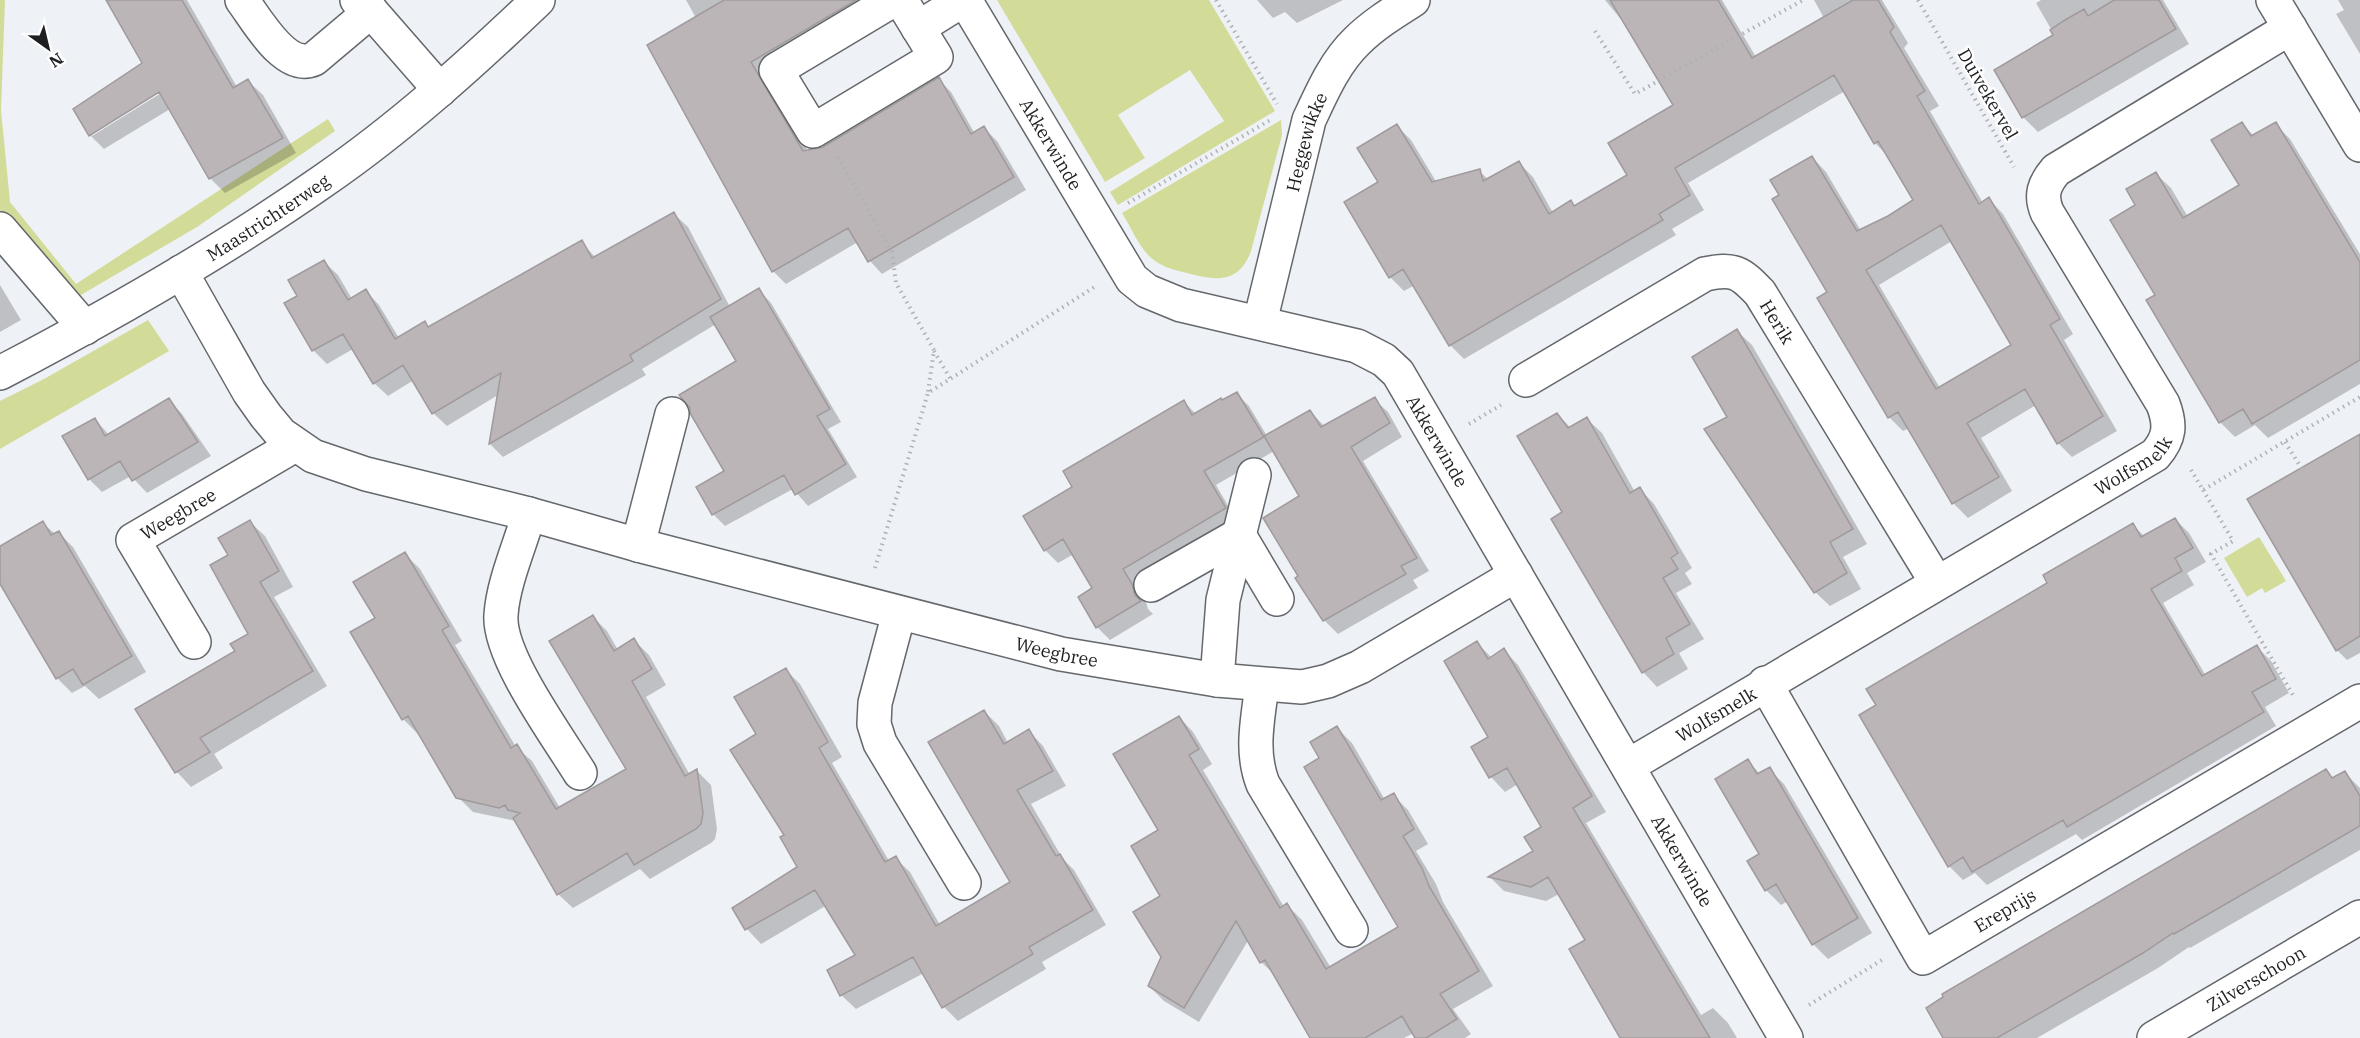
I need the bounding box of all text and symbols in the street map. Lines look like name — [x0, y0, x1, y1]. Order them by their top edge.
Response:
north arrow — [18, 18, 78, 78]
street label: Duivekervel — [1953, 44, 2023, 144]
text: N — [46, 49, 67, 72]
street label: Heggewikke — [1281, 88, 1332, 194]
street label: Akkerwinde — [1015, 94, 1088, 194]
street label: Maastrichterweg — [202, 168, 334, 266]
street label: Herik — [1755, 295, 1800, 348]
street label: Akkerwinde — [1402, 391, 1473, 491]
street label: Wolfsmelk — [2090, 432, 2177, 500]
street label: Weegbree — [136, 483, 220, 545]
street label: Weegbree — [1013, 631, 1100, 671]
street label: Wolfsmelk — [1671, 681, 1761, 747]
street label: Akkerwinde — [1647, 810, 1718, 911]
street label: Ereprijs — [1970, 883, 2040, 937]
street label: Zilverschoon — [2202, 940, 2309, 1016]

